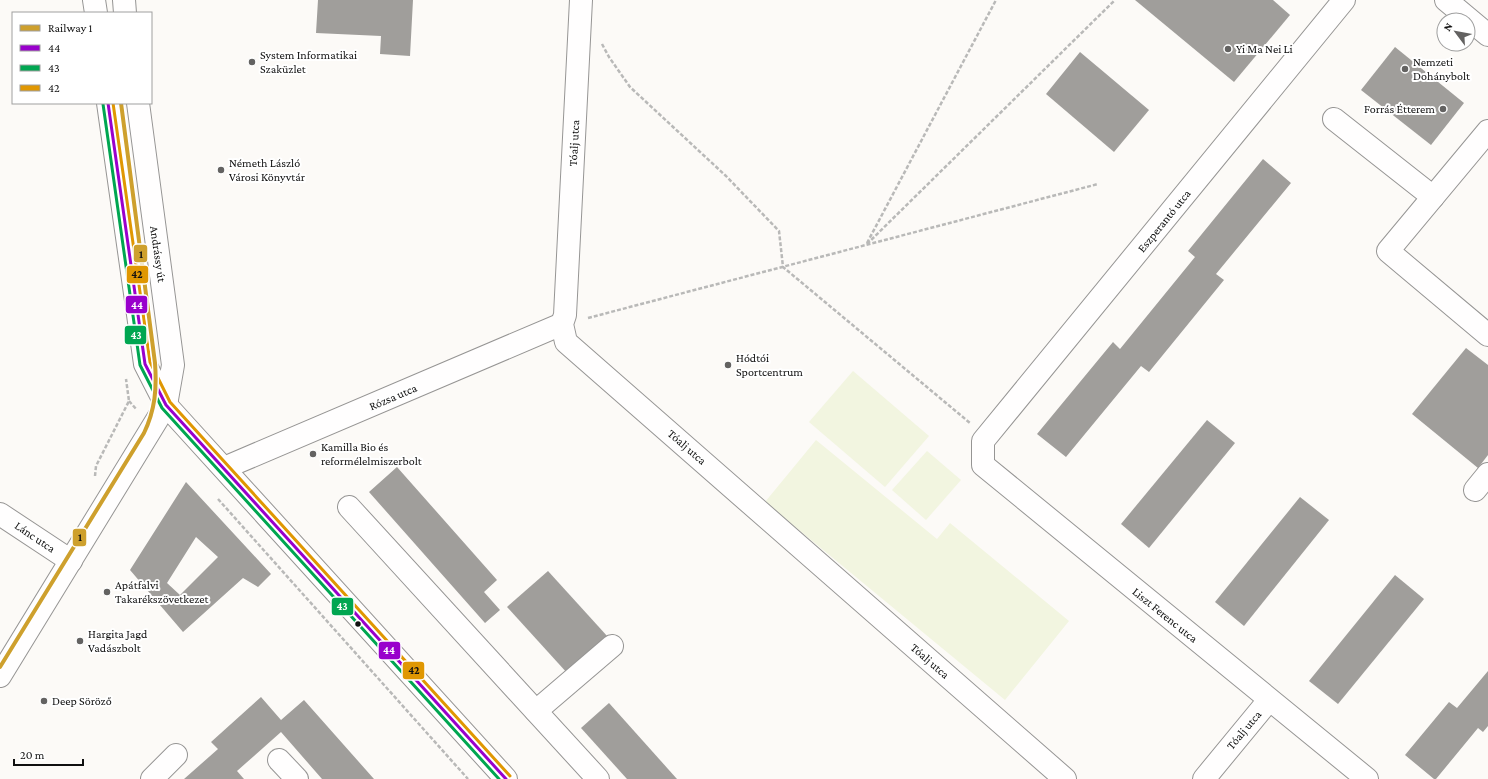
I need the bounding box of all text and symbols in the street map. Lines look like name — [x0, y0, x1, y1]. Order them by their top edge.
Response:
legend — [12, 12, 152, 104]
north arrow — [1436, 12, 1476, 52]
text: N — [1440, 20, 1455, 33]
text: Railway 1 — [48, 21, 92, 35]
text: 44 — [48, 41, 60, 55]
place label: Yi Ma Nei Li — [1236, 42, 1293, 56]
marker: Yi Ma Nei Li — [1223, 44, 1233, 54]
place label: System Informatikai Szaküzlet — [260, 48, 357, 76]
place label: Nemzeti Dohánybolt — [1413, 55, 1471, 83]
marker: System Informatikai Szaküzlet — [247, 57, 257, 67]
text: 43 — [48, 61, 60, 75]
marker: Nemzeti Dohánybolt — [1400, 64, 1410, 74]
text: 42 — [48, 81, 60, 95]
place label: Forrás Étterem — [1364, 102, 1435, 116]
marker: Forrás Étterem — [1438, 104, 1448, 114]
street label: Tóalj utca — [566, 119, 582, 167]
place label: Németh László Városi Könyvtár — [229, 156, 306, 184]
marker: Németh László Városi Könyvtár — [216, 165, 226, 175]
street label: Eszperantó utca — [1134, 186, 1194, 255]
street label: Andrássy út — [147, 225, 169, 284]
line badge: 1 — [133, 244, 148, 263]
text: 1 — [139, 248, 143, 260]
line badge: 42 — [126, 265, 149, 284]
text: 42 — [131, 268, 143, 280]
line badge: 44 — [125, 295, 148, 314]
text: 44 — [131, 299, 143, 311]
line badge: 43 — [124, 325, 147, 345]
text: 43 — [130, 329, 142, 341]
place label: Hódtói Sportcentrum — [736, 351, 803, 379]
marker: Hódtói Sportcentrum — [723, 360, 733, 370]
street label: Rózsa utca — [367, 380, 420, 413]
street label: Tóalj utca — [665, 426, 710, 468]
place label: Kamilla Bio és reformélelmiszerbolt — [321, 440, 423, 468]
marker: Kamilla Bio és reformélelmiszerbolt — [308, 449, 318, 459]
street label: Lánc utca — [12, 518, 58, 556]
line badge: 1 — [72, 528, 87, 547]
text: 1 — [78, 531, 82, 543]
place label: Apátfalvi Takarékszövetkezet — [115, 578, 210, 606]
street label: Liszt Ferenc utca — [1130, 584, 1201, 646]
marker: Apátfalvi Takarékszövetkezet — [102, 587, 112, 597]
line badge: 43 — [331, 597, 354, 616]
text: 43 — [336, 600, 348, 612]
unlabelled marker — [353, 619, 363, 629]
place label: Hargita Jagd Vadászbolt — [88, 627, 148, 655]
marker: Hargita Jagd Vadászbolt — [75, 636, 85, 646]
street label: Tóalj utca — [908, 640, 953, 682]
line badge: 44 — [378, 641, 401, 660]
text: 44 — [383, 644, 395, 656]
line badge: 42 — [402, 661, 425, 680]
text: 42 — [408, 664, 420, 676]
place label: Deep Söröző — [52, 694, 112, 708]
marker: Deep Söröző — [39, 696, 49, 706]
street label: Tóalj utca — [1224, 707, 1265, 752]
scale bar — [14, 741, 83, 767]
text: 20 m — [20, 748, 45, 762]

